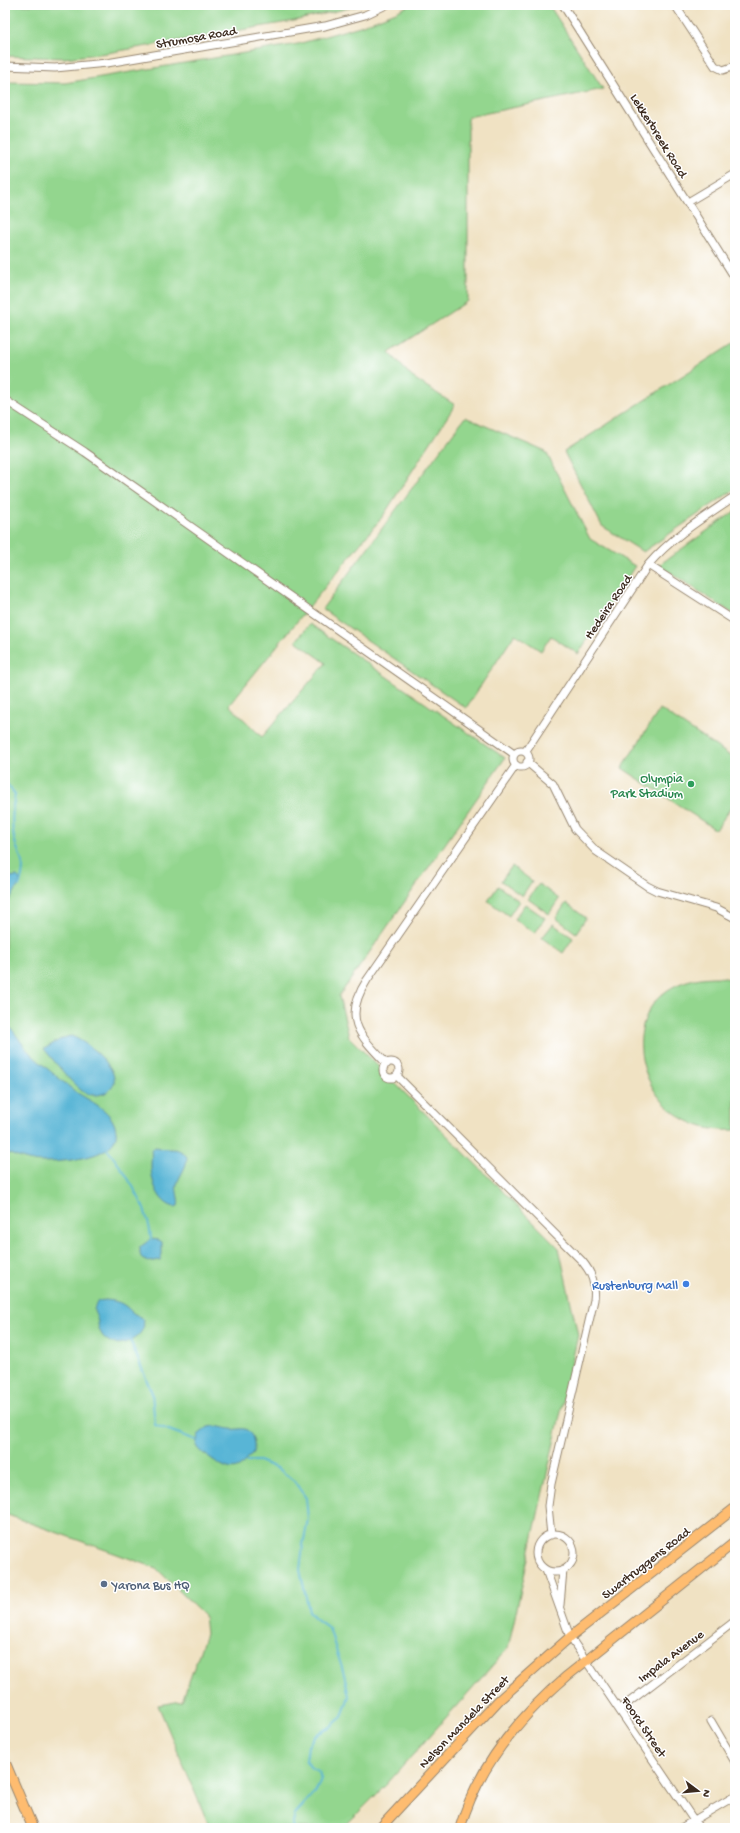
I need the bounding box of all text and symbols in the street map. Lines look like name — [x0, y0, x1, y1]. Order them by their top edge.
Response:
street label: Strumosa Road — [155, 24, 239, 53]
street label: Lekkerbreek Road — [626, 91, 691, 182]
street label: Hedeira Road — [582, 571, 637, 643]
place label: Olympia Park Stadium — [610, 772, 684, 802]
marker: Olympia Park Stadium — [686, 779, 696, 789]
place label: Rustenburg Mall — [592, 1279, 678, 1294]
marker: Rustenburg Mall — [681, 1279, 691, 1289]
street label: Swartruggens Road — [599, 1524, 695, 1603]
marker: Yarona Bus HQ — [99, 1579, 109, 1589]
place label: Yarona Bus HQ — [111, 1579, 190, 1594]
street label: Impala Avenue — [636, 1627, 707, 1687]
street label: Nelson Mandela Street — [417, 1672, 514, 1772]
street label: Foord Street — [617, 1693, 670, 1762]
north arrow — [678, 1771, 718, 1811]
text: N — [699, 1788, 712, 1798]

